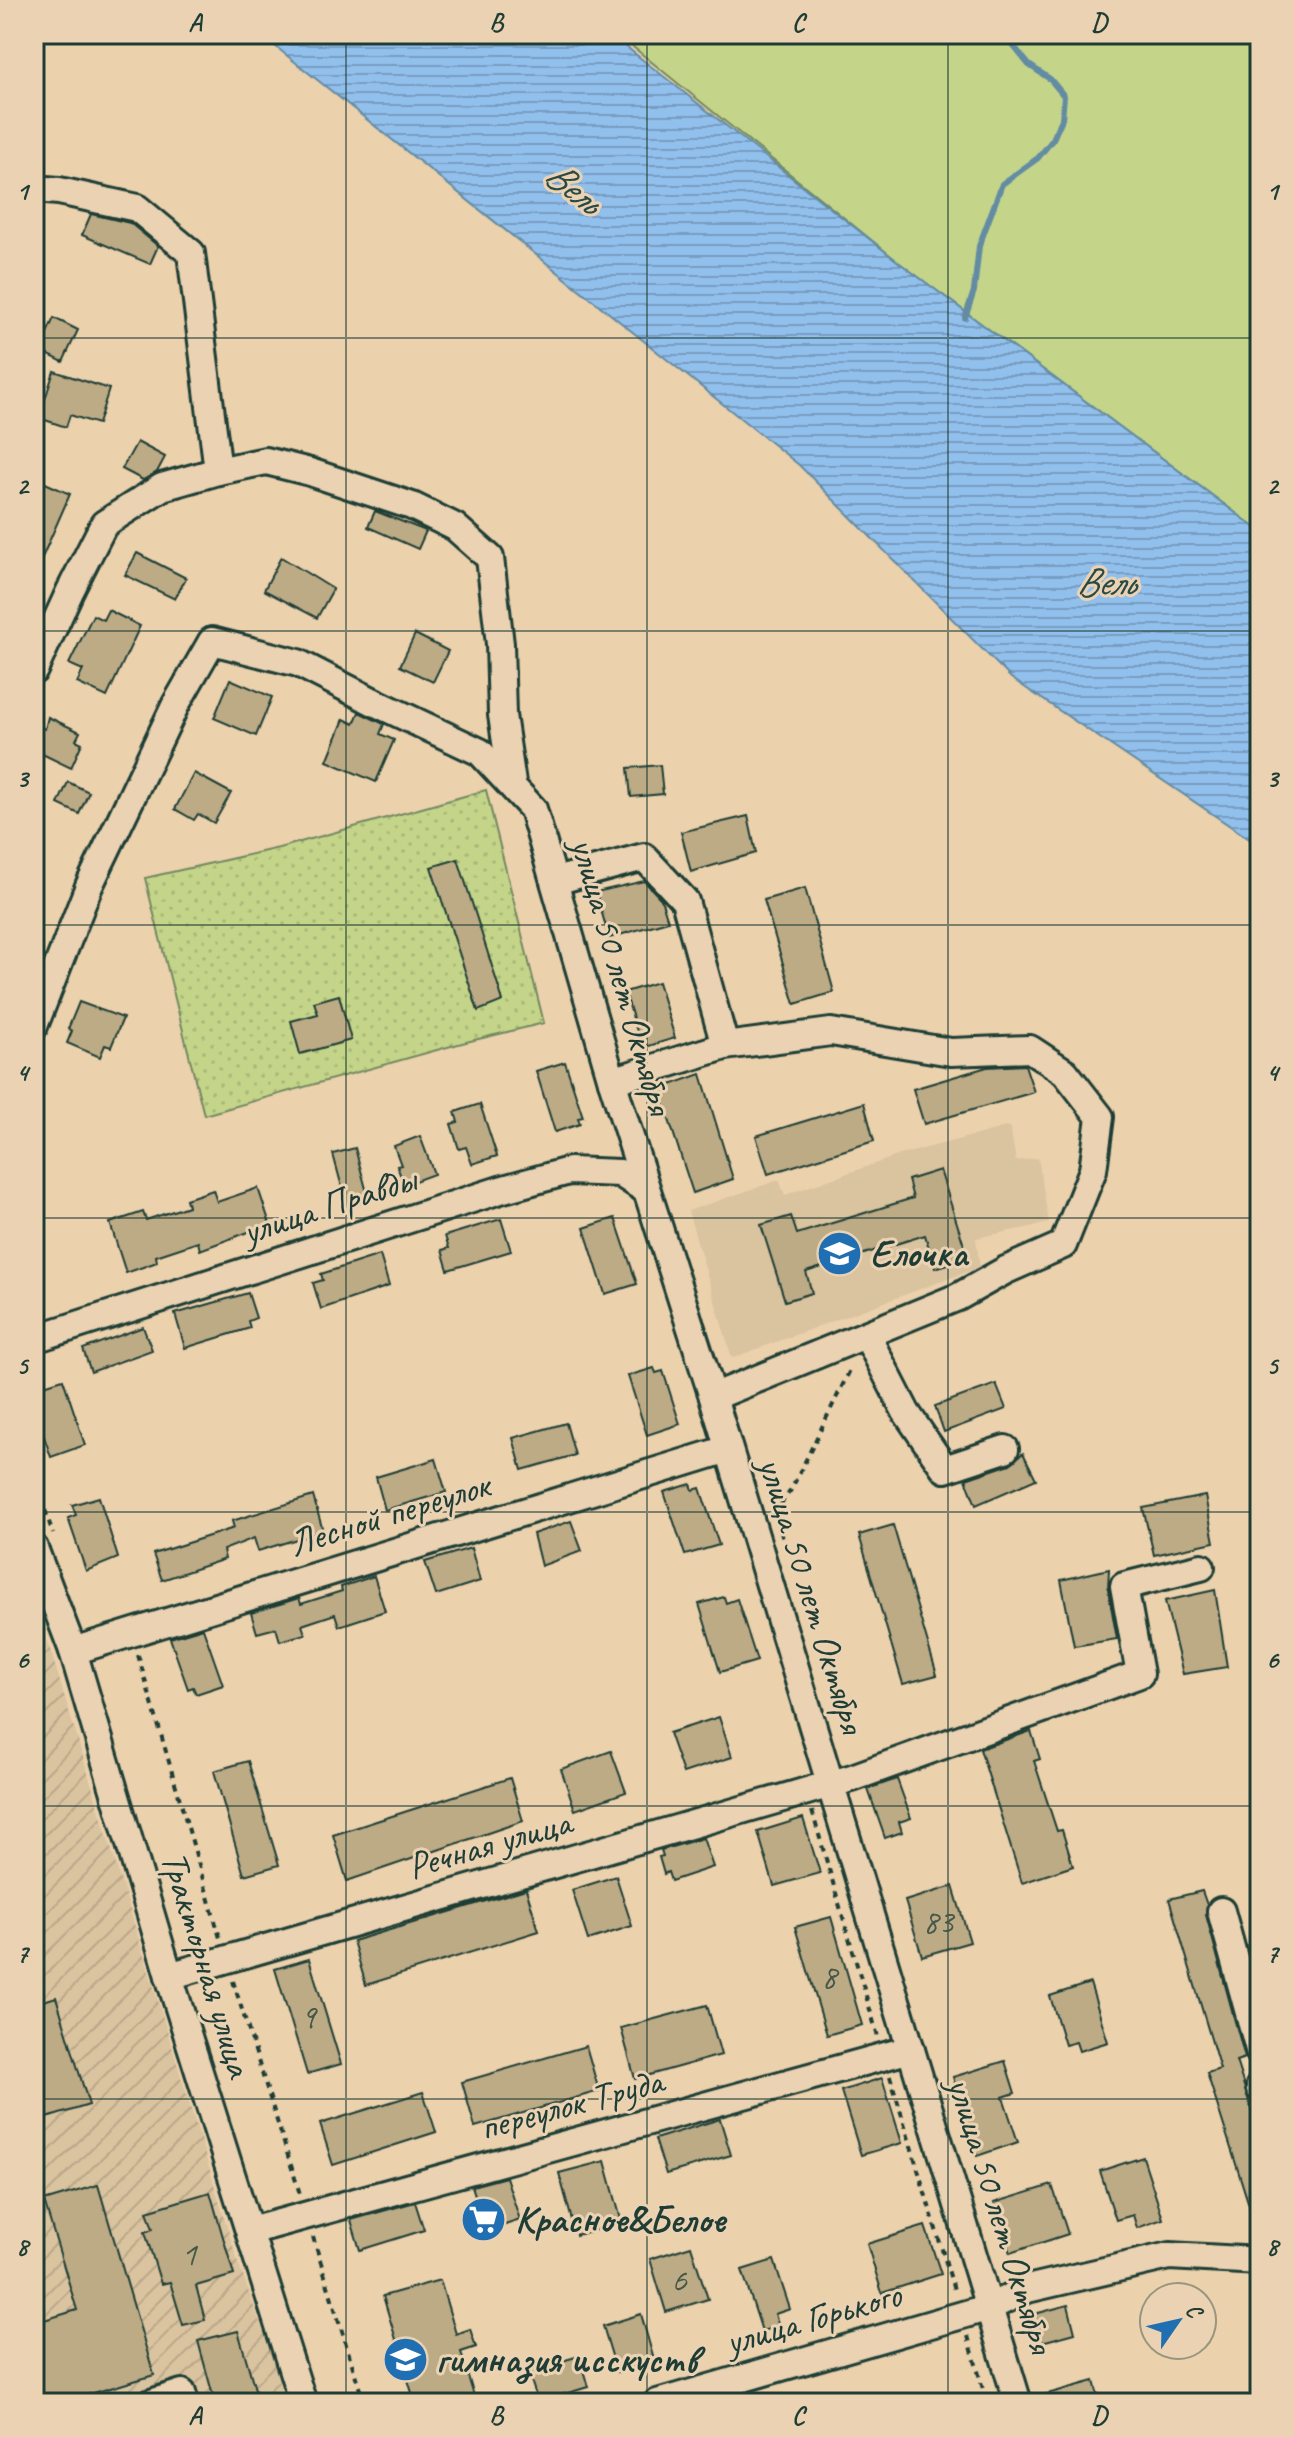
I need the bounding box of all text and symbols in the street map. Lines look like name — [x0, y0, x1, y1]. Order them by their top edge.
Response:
text: A — [188, 6, 203, 39]
text: B — [489, 6, 505, 39]
text: C — [792, 6, 808, 39]
text: D — [1091, 6, 1109, 39]
water label: Вель — [535, 149, 615, 228]
text: 1 — [16, 175, 31, 208]
text: 1 — [1266, 175, 1281, 208]
text: 2 — [16, 469, 30, 502]
text: 2 — [1266, 469, 1280, 502]
water label: Вель — [1076, 557, 1139, 607]
text: 3 — [16, 762, 30, 795]
text: 3 — [1266, 762, 1280, 795]
street label: улица 50 лет Октября — [560, 830, 685, 1122]
text: 4 — [16, 1056, 31, 1089]
text: 4 — [1266, 1056, 1281, 1089]
street label: улица Правды — [234, 1154, 425, 1256]
school or university icon: Елочка — [815, 1229, 863, 1277]
place label: Елочка — [870, 1230, 970, 1277]
text: 5 — [16, 1349, 30, 1382]
text: 5 — [1266, 1349, 1280, 1382]
street label: улица 50 лет Октября — [747, 1450, 877, 1741]
street label: Лесной переулок — [283, 1460, 499, 1567]
text: 6 — [16, 1643, 30, 1676]
text: 6 — [1266, 1643, 1280, 1676]
street label: Речная улица — [402, 1797, 579, 1890]
street label: Тракторная улица — [150, 1846, 264, 2085]
house number: 83 — [923, 1900, 956, 1943]
text: 7 — [16, 1937, 30, 1970]
text: 7 — [1266, 1937, 1280, 1970]
house number: 8 — [821, 1955, 840, 1998]
house number: 9 — [300, 1995, 318, 2038]
street label: переулок Труда — [474, 2056, 671, 2151]
street label: улица 50 лет Октября — [936, 2070, 1066, 2361]
supermarket icon: Красное&Белое — [460, 2195, 508, 2243]
place label: Красное&Белое — [515, 2196, 728, 2243]
text: 8 — [16, 2230, 31, 2263]
text: 8 — [1266, 2230, 1281, 2263]
house number: 1 — [181, 2232, 198, 2275]
house number: 6 — [671, 2258, 688, 2301]
street label: улица Горького — [718, 2270, 908, 2366]
north arrow — [1138, 2281, 1218, 2361]
text: С — [1179, 2298, 1210, 2325]
school or university icon: гимназия исскуств — [381, 2335, 429, 2383]
place label: гимназия исскуств — [436, 2336, 706, 2384]
text: A — [188, 2399, 203, 2432]
text: B — [489, 2399, 505, 2432]
text: C — [792, 2399, 808, 2432]
text: D — [1091, 2399, 1109, 2432]

